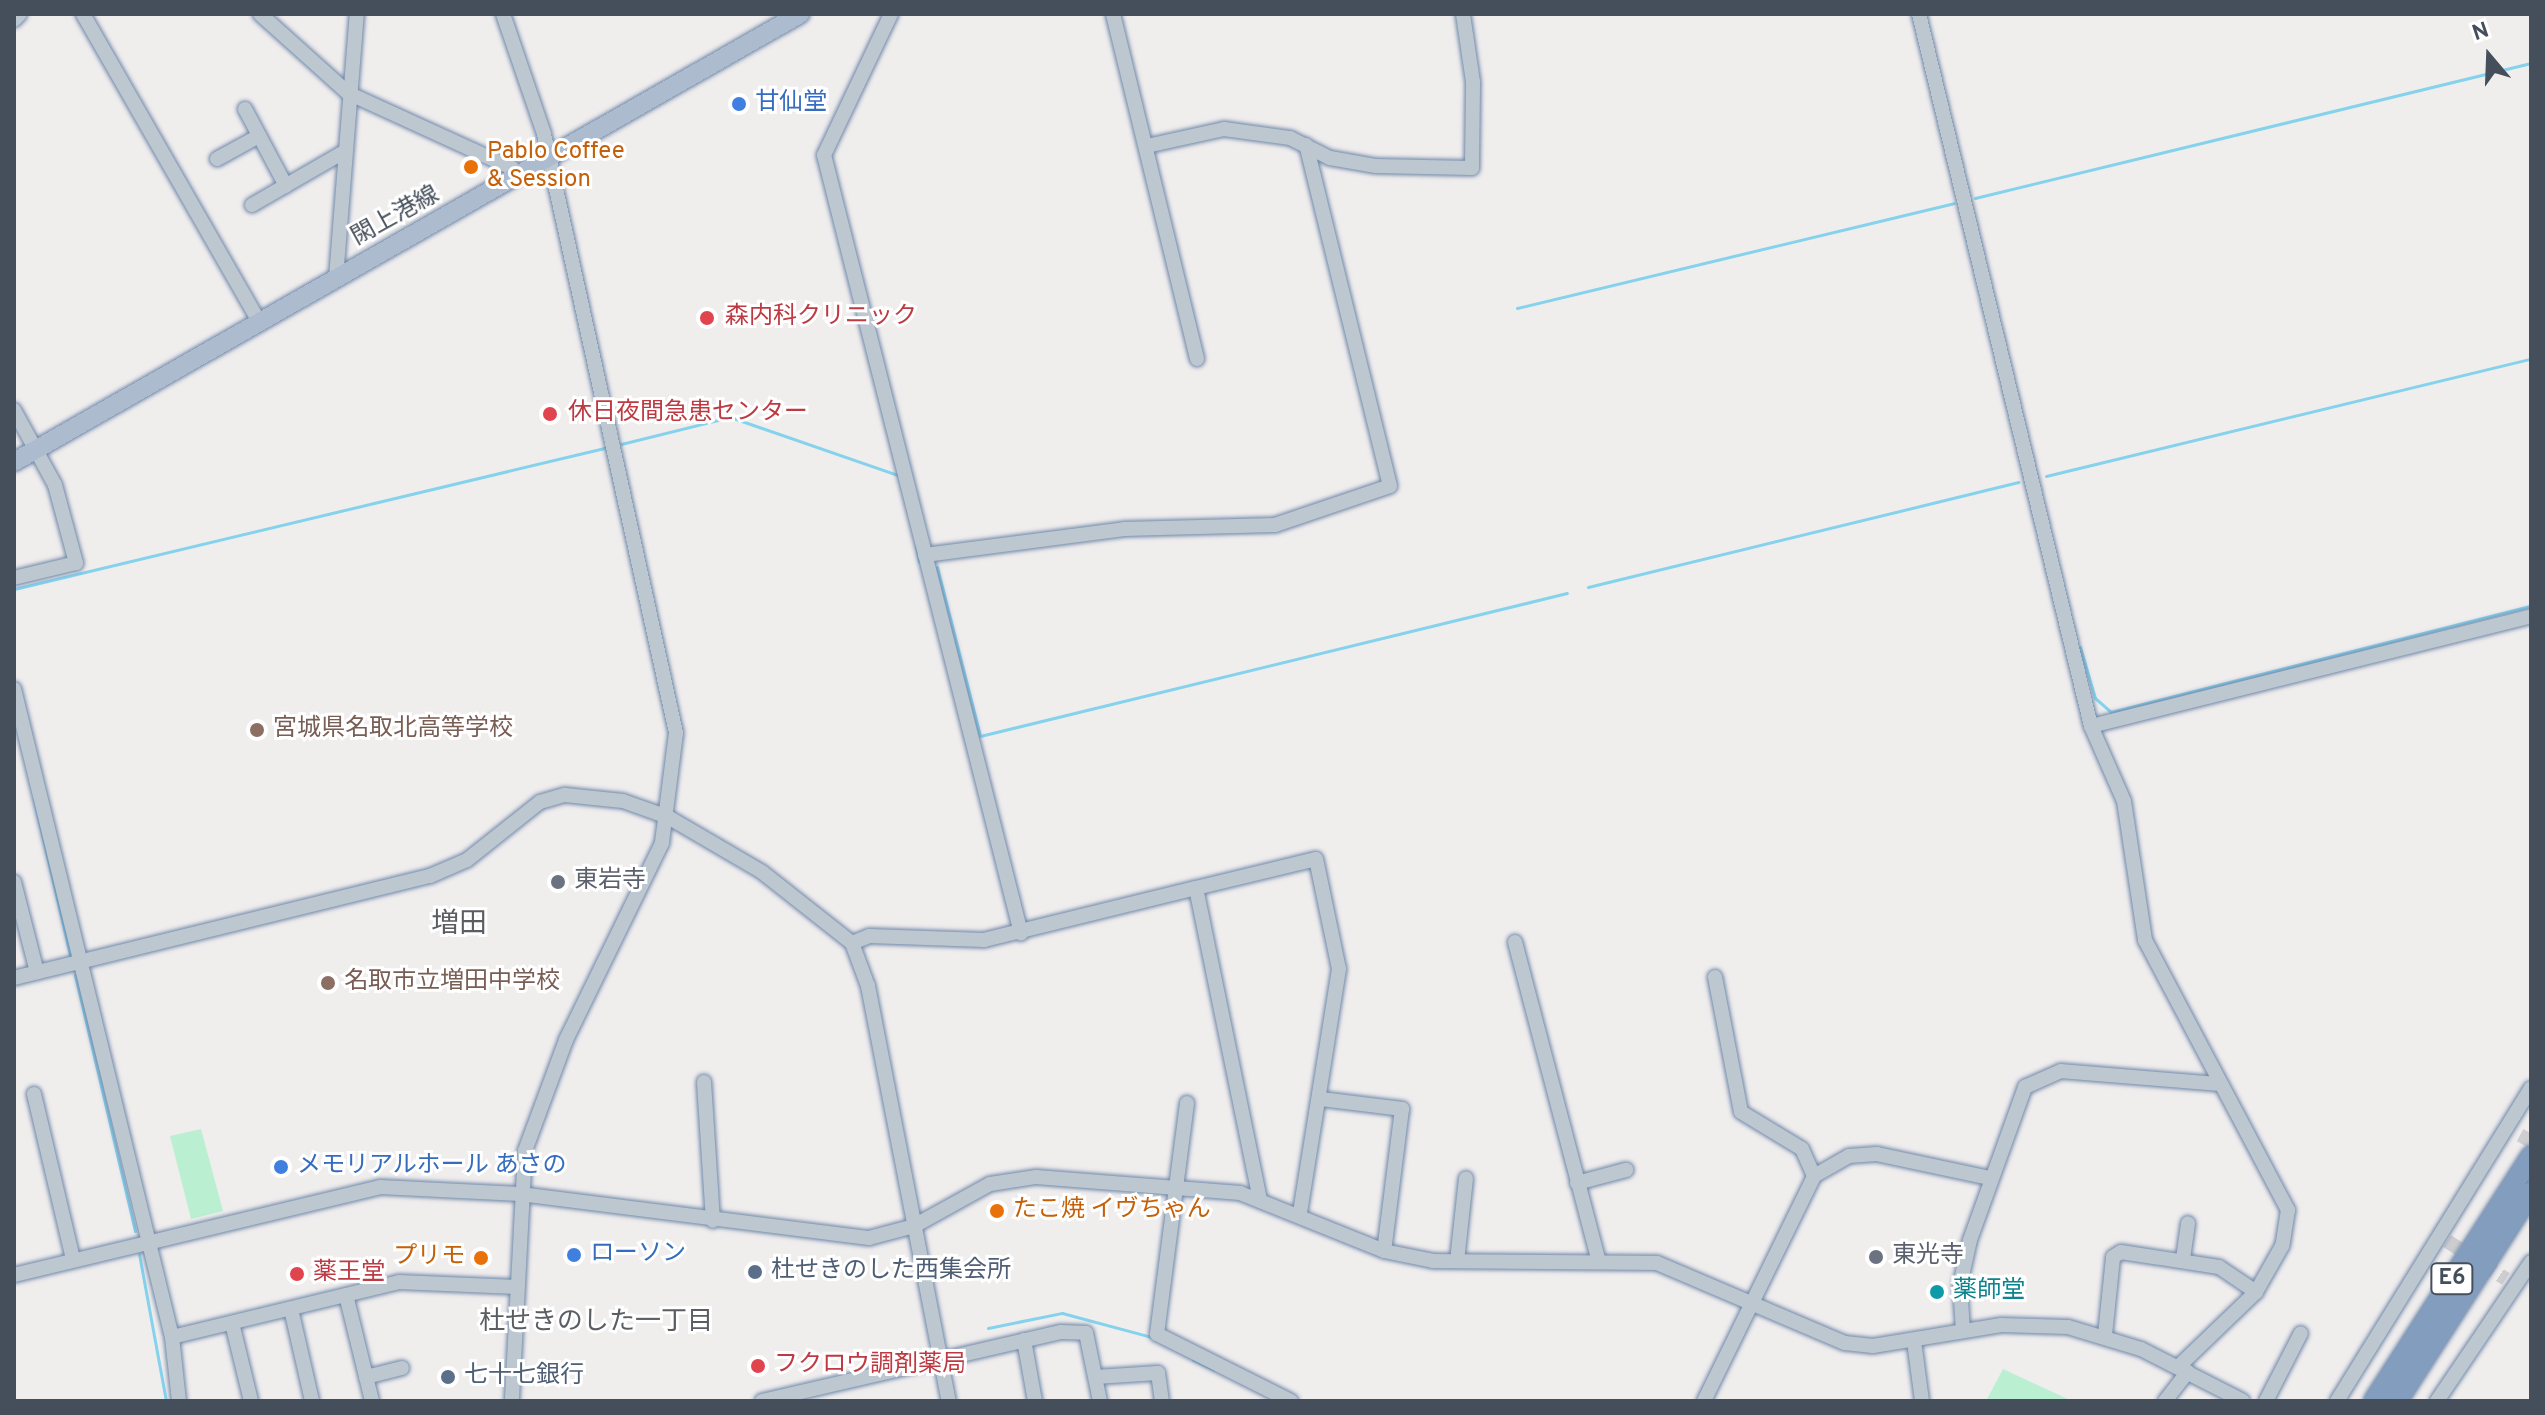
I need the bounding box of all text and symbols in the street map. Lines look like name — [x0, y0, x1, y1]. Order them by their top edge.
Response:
north arrow — [2449, 16, 2529, 96]
text: N — [2469, 18, 2493, 48]
place label: 甘仙堂 — [755, 90, 827, 118]
marker: 甘仙堂 — [730, 95, 748, 113]
place label: Pablo Coffee & Session — [487, 139, 625, 195]
marker: Pablo Coffee & Session — [462, 158, 480, 176]
street label: 閖上港線 — [347, 181, 445, 253]
place label: 森内科クリニック — [725, 304, 917, 332]
marker: 森内科クリニック — [696, 307, 718, 329]
place label: 休日夜間急患センター — [568, 400, 808, 428]
marker: 休日夜間急患センター — [539, 403, 561, 425]
place label: 宮城県名取北高等学校 — [273, 716, 513, 744]
marker: 宮城県名取北高等学校 — [248, 721, 266, 739]
place label: 東岩寺 — [574, 868, 646, 896]
marker: 東岩寺 — [549, 873, 567, 891]
district label: 増田 — [431, 908, 487, 942]
place label: 名取市立増田中学校 — [344, 969, 560, 997]
marker: 名取市立増田中学校 — [319, 974, 337, 992]
place label: メモリアルホール あさの — [297, 1153, 567, 1181]
marker: メモリアルホール あさの — [272, 1158, 290, 1176]
place label: たこ焼 イヴちゃん — [1013, 1197, 1211, 1225]
marker: たこ焼 イヴちゃん — [988, 1202, 1006, 1220]
place label: ローソン — [590, 1241, 686, 1269]
place label: 東光寺 — [1892, 1243, 1964, 1271]
place label: プリモ — [393, 1244, 465, 1272]
marker: ローソン — [565, 1246, 583, 1264]
marker: 東光寺 — [1867, 1248, 1885, 1266]
marker: プリモ — [472, 1249, 490, 1267]
place label: 杜せきのした西集会所 — [771, 1258, 1011, 1286]
place label: 薬王堂 — [313, 1260, 385, 1288]
road number: E6 — [2430, 1261, 2474, 1297]
marker: 杜せきのした西集会所 — [746, 1263, 764, 1281]
marker: 薬王堂 — [288, 1265, 306, 1283]
place label: 薬師堂 — [1953, 1278, 2025, 1306]
marker: 薬師堂 — [1928, 1283, 1946, 1301]
district label: 杜せきのした一丁目 — [479, 1307, 713, 1339]
place label: フクロウ調剤薬局 — [774, 1352, 966, 1380]
marker: フクロウ調剤薬局 — [749, 1357, 767, 1375]
place label: 七十七銀行 — [464, 1363, 584, 1391]
marker: 七十七銀行 — [439, 1368, 457, 1386]

